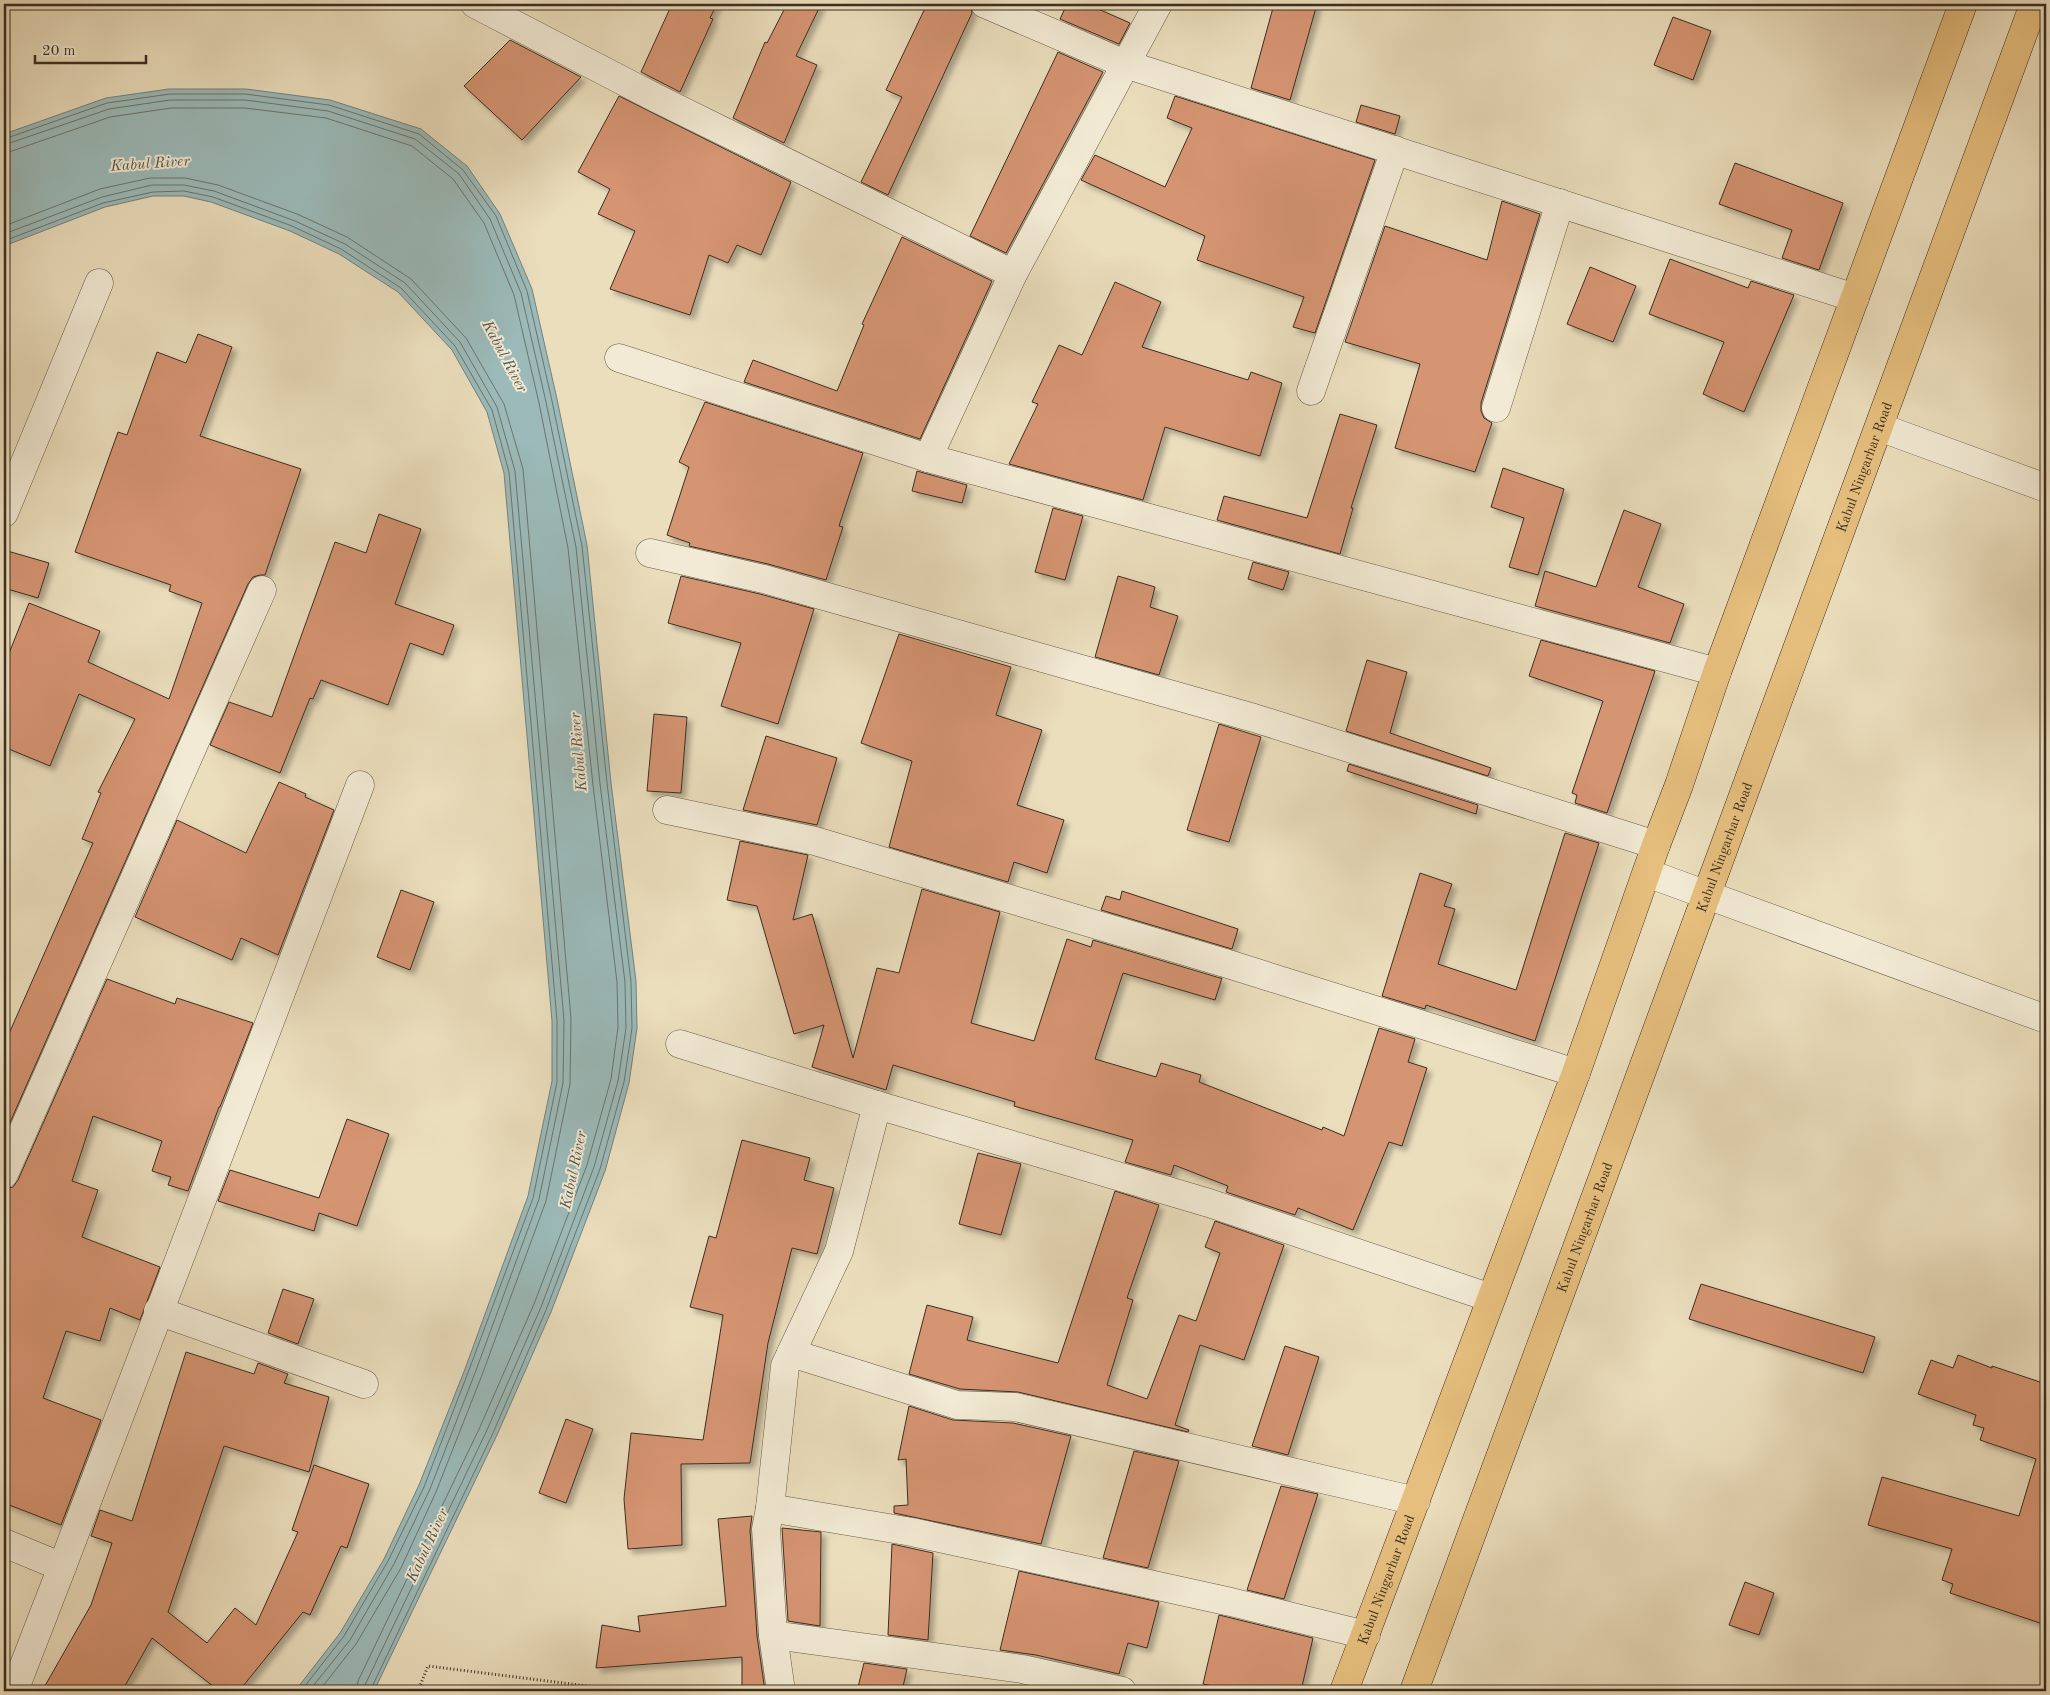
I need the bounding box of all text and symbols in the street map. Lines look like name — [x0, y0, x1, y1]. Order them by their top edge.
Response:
scale bar — [35, 32, 146, 64]
text: 20 m — [42, 44, 76, 59]
water label: Kabul River — [109, 154, 191, 175]
water label: Kabul River — [478, 317, 529, 396]
street label: Kabul Ningarhar Road — [1834, 400, 1895, 534]
water label: Kabul River — [569, 711, 591, 793]
street label: Kabul Ningarhar Road — [1695, 781, 1755, 915]
water label: Kabul River — [559, 1129, 590, 1212]
street label: Kabul Ningarhar Road — [1555, 1161, 1616, 1295]
water label: Kabul River — [404, 1506, 452, 1586]
street label: Kabul Ningarhar Road — [1356, 1513, 1418, 1647]

